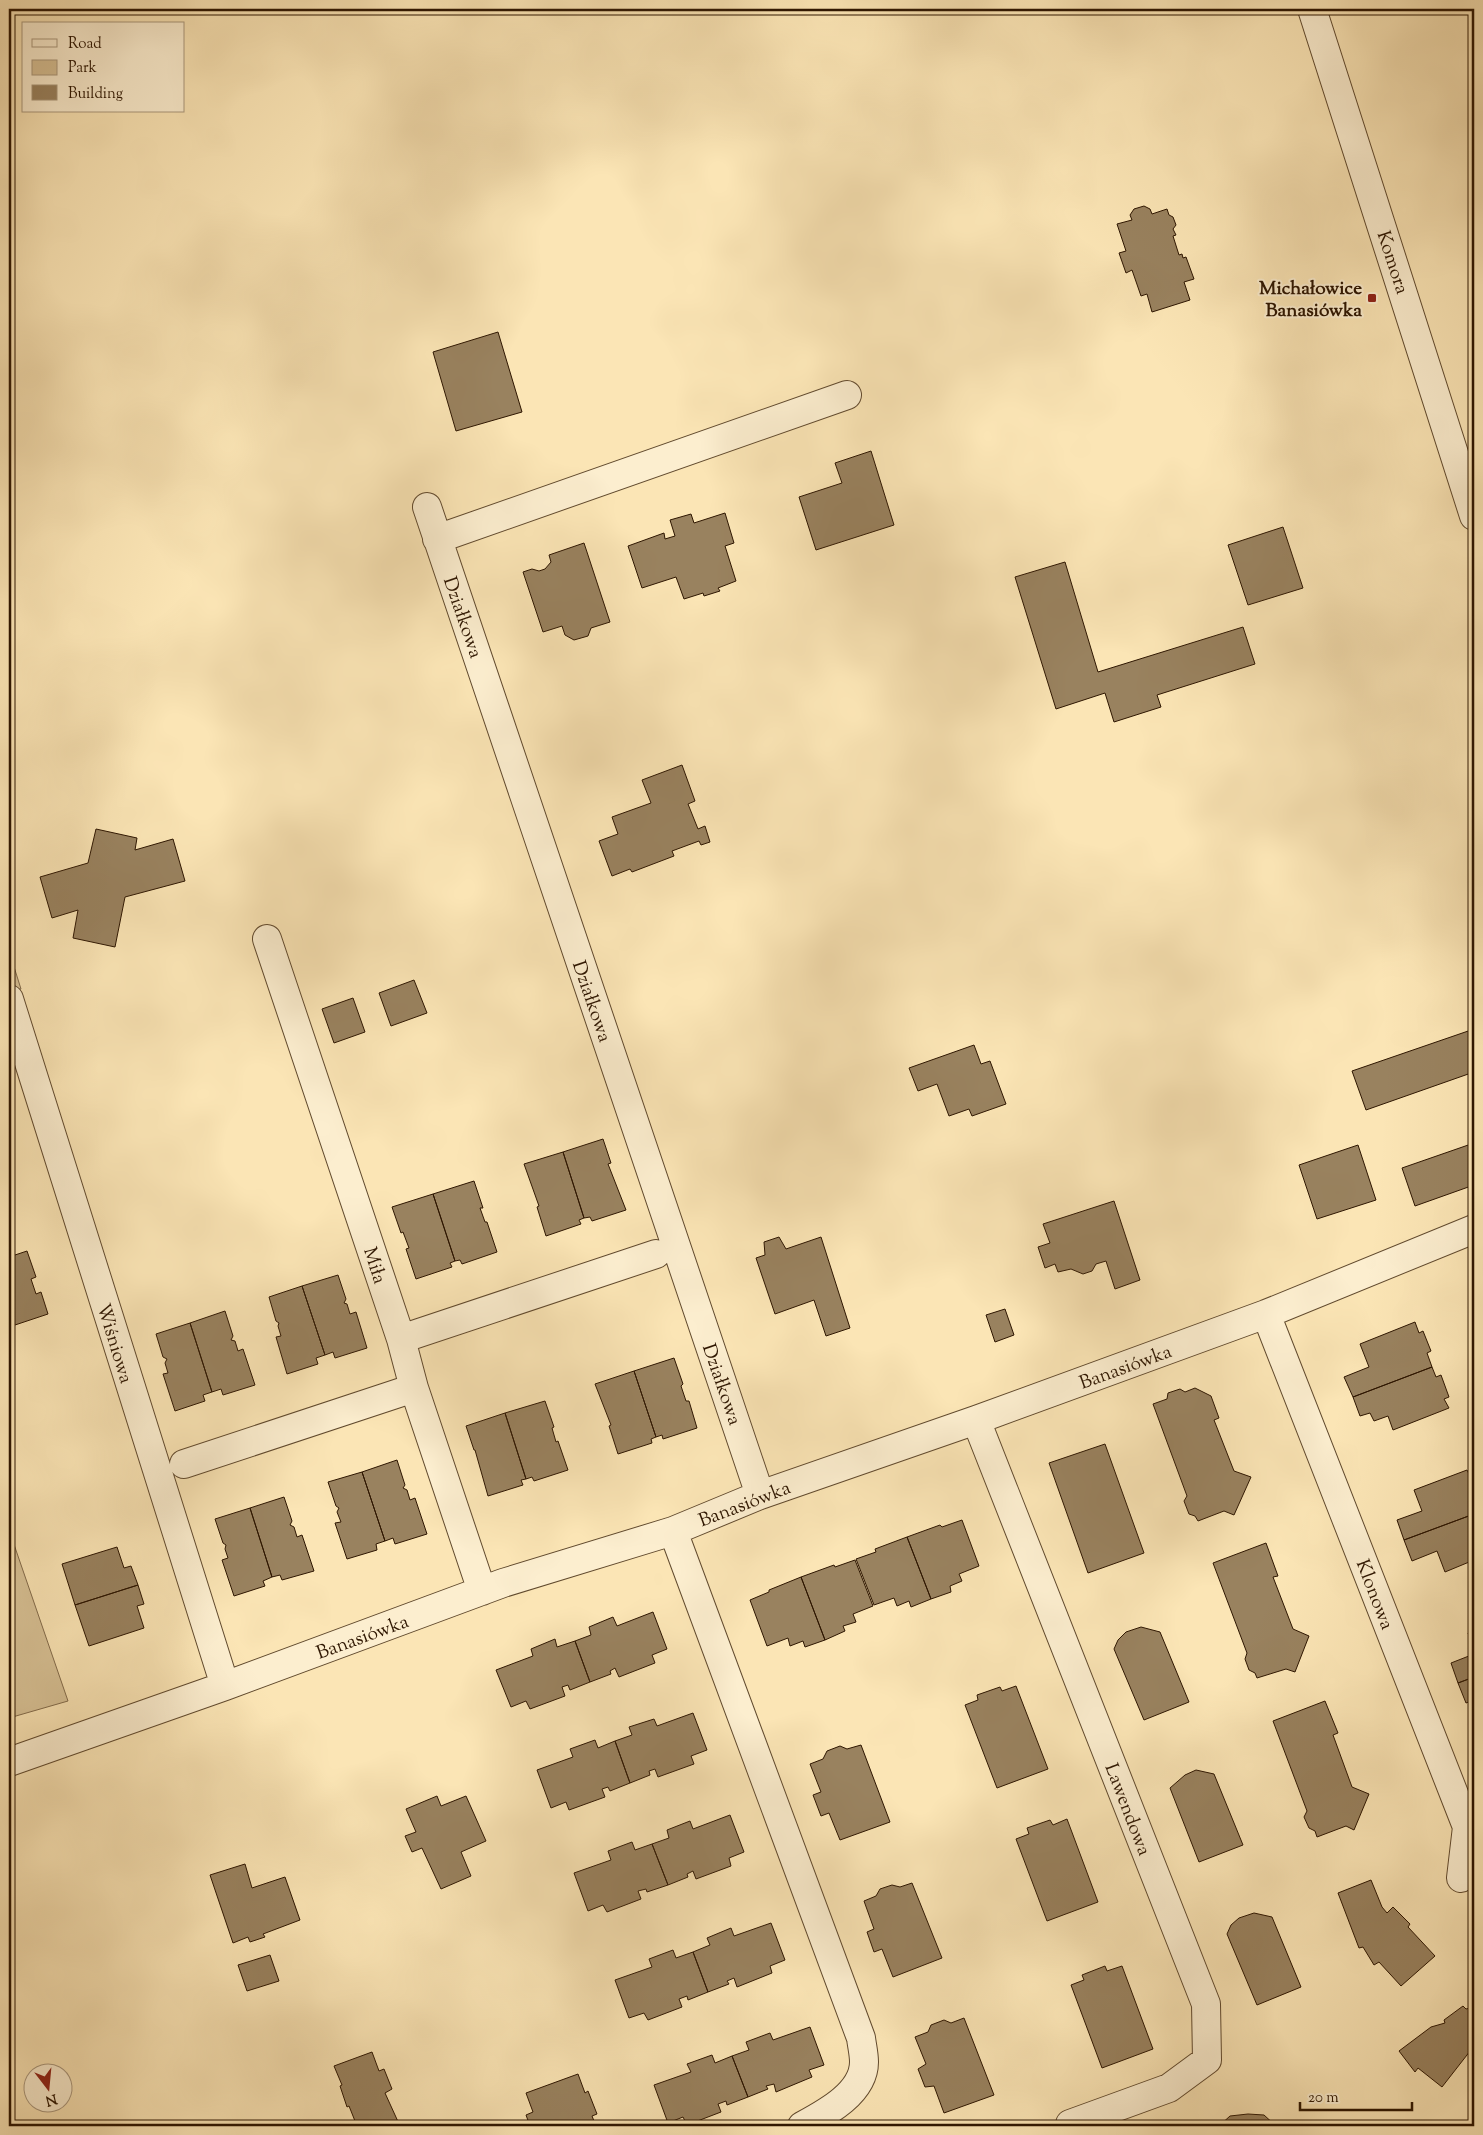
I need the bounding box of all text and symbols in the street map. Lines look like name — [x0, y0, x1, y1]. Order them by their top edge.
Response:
legend — [22, 22, 185, 112]
text: Road — [68, 34, 102, 55]
text: Park — [68, 58, 97, 79]
text: Building — [68, 84, 123, 105]
street label: Komora — [1369, 228, 1415, 298]
place label: Michałowice Banasiówka — [1259, 276, 1362, 325]
marker: Michałowice Banasiówka — [1366, 292, 1378, 304]
street label: Działkowa — [435, 573, 488, 662]
street label: Działkowa — [564, 957, 617, 1046]
street label: Miła — [355, 1244, 392, 1288]
street label: Wiśniowa — [89, 1300, 139, 1387]
street label: Banasiówka — [1076, 1339, 1176, 1398]
street label: Działkowa — [694, 1340, 747, 1429]
street label: Banasiówka — [695, 1475, 795, 1535]
street label: Klonowa — [1348, 1556, 1399, 1634]
street label: Banasiówka — [313, 1609, 413, 1668]
street label: Lawendowa — [1097, 1760, 1157, 1860]
north arrow — [22, 2062, 72, 2112]
scale bar — [1300, 2080, 1413, 2112]
text: N — [43, 2087, 59, 2110]
text: 20 m — [1308, 2088, 1339, 2109]

